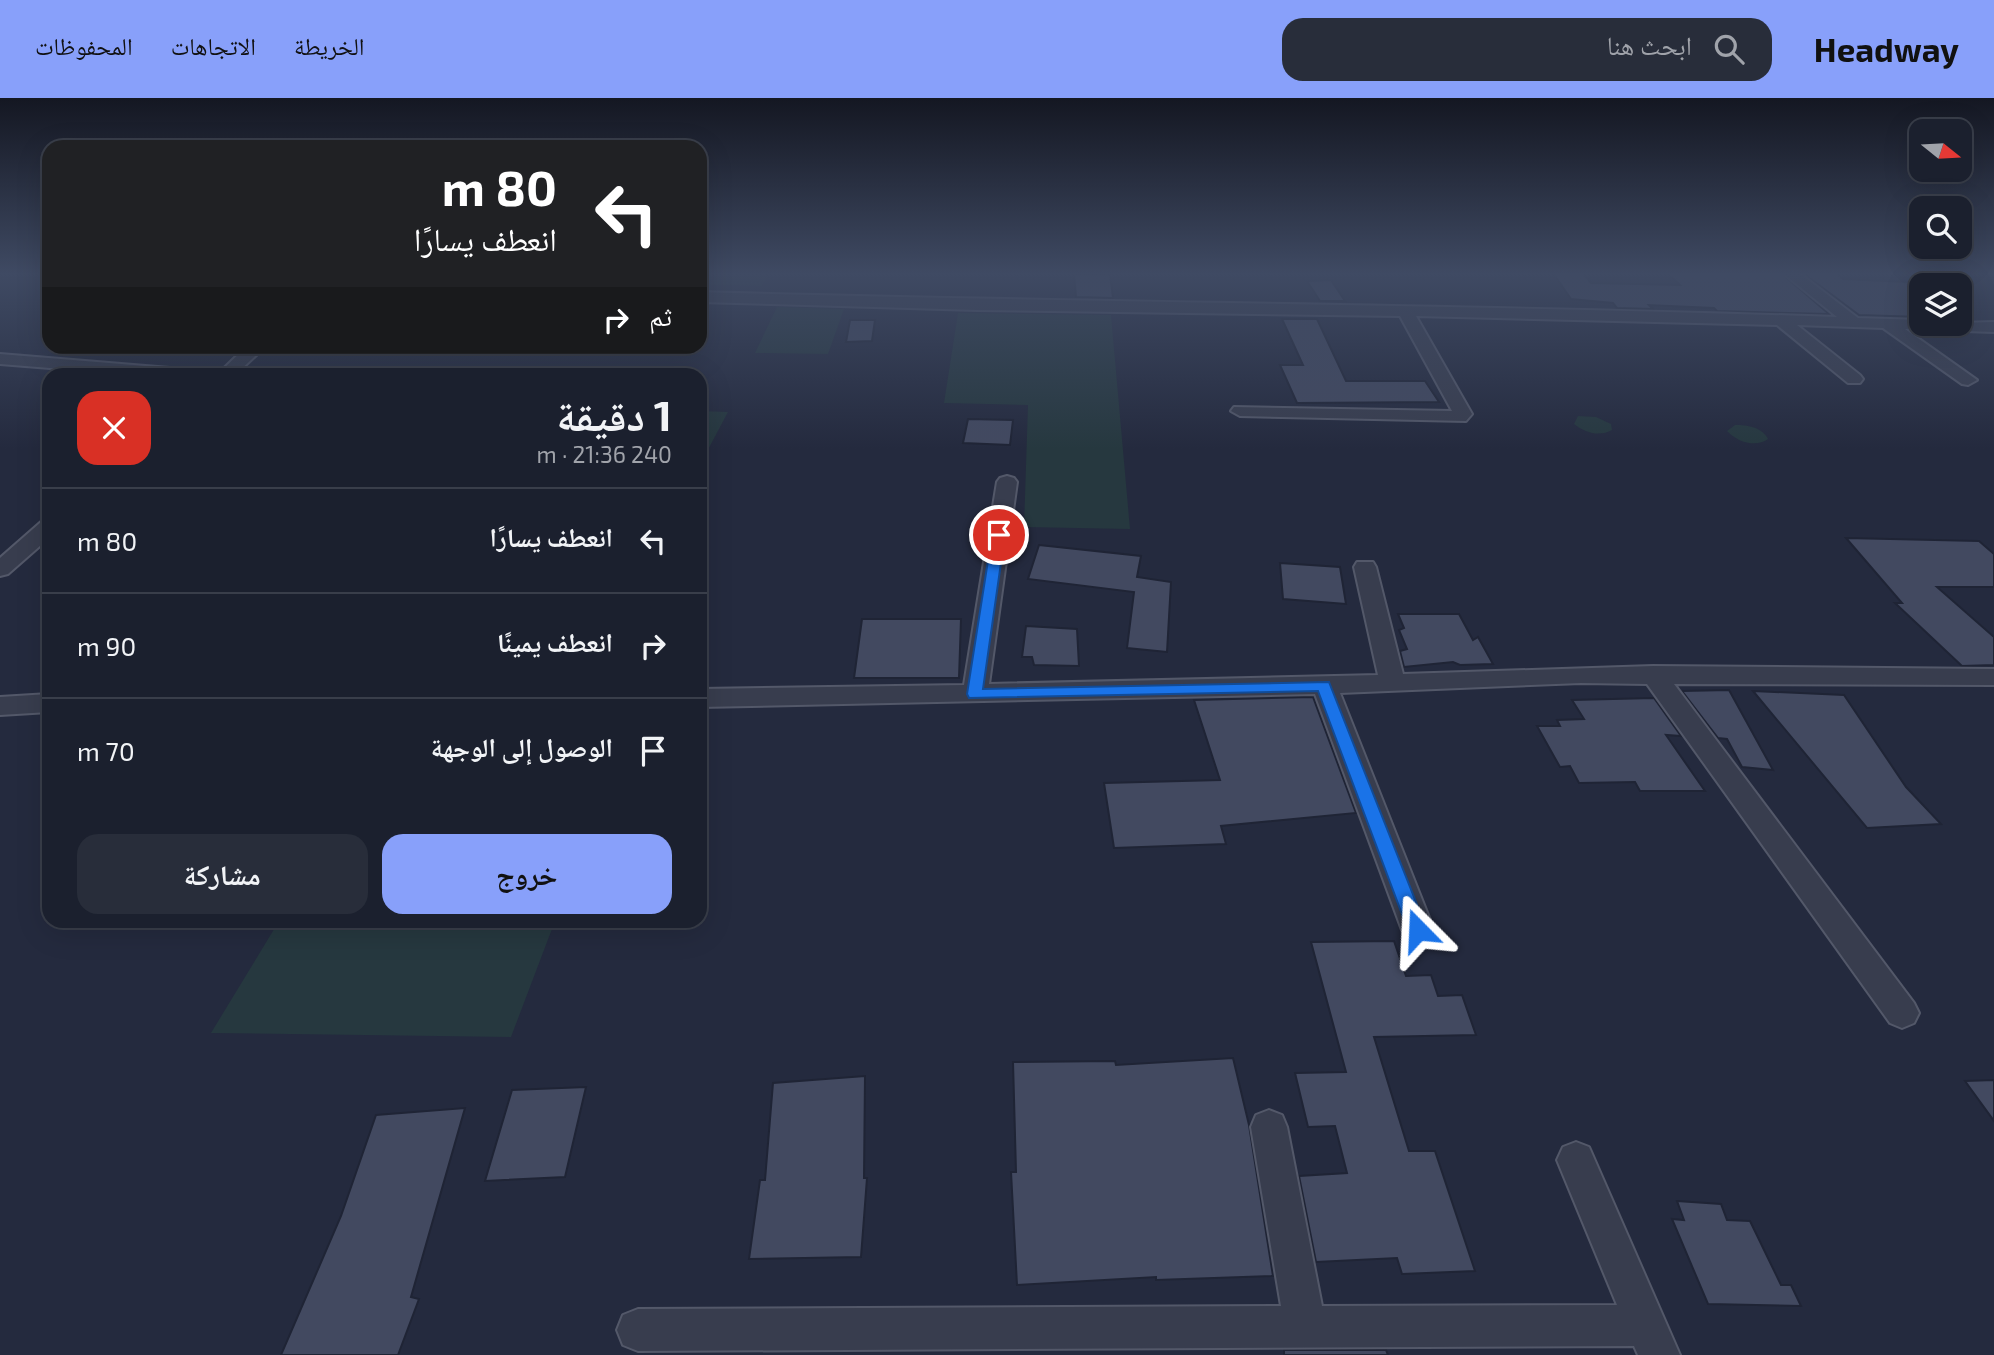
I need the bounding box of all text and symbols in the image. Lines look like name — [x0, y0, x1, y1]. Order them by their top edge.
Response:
search box — [1282, 18, 1772, 81]
text: ابحث هنا — [1607, 29, 1692, 60]
text: Headway — [1814, 29, 1959, 69]
icon: search — [1710, 30, 1748, 68]
text: المحفوظات — [35, 31, 133, 60]
text: الاتجاهات — [171, 31, 256, 60]
text: الخريطة — [294, 31, 365, 60]
north arrow — [1909, 119, 1972, 182]
map controls — [1909, 119, 1972, 336]
text: 80 m — [442, 157, 557, 216]
icon: left — [581, 168, 672, 259]
button: search — [1909, 196, 1972, 259]
text: انعطف يسارًا — [414, 219, 557, 257]
button: layers — [1909, 273, 1972, 336]
text: ثم — [649, 300, 672, 331]
icon: right — [597, 301, 635, 339]
text: 1 دقيقة — [557, 389, 672, 439]
button: close — [77, 391, 151, 465]
text: 240 m · 21:36 — [537, 440, 672, 468]
pin — [969, 505, 1029, 565]
icon: arrive — [980, 516, 1018, 554]
text: انعطف يسارًا — [489, 521, 613, 552]
icon: left — [634, 522, 672, 560]
text: 80 m — [77, 525, 137, 556]
text: انعطف يمينًا — [497, 626, 613, 657]
icon: right — [634, 627, 672, 665]
text: 90 m — [77, 630, 136, 661]
text: الوصول إلى الوجهة — [431, 731, 613, 762]
icon: arrive — [634, 732, 672, 770]
text: 70 m — [77, 735, 135, 766]
button: مشاركة — [77, 834, 368, 914]
button: خروج — [382, 834, 672, 914]
position arrow — [1381, 893, 1455, 967]

